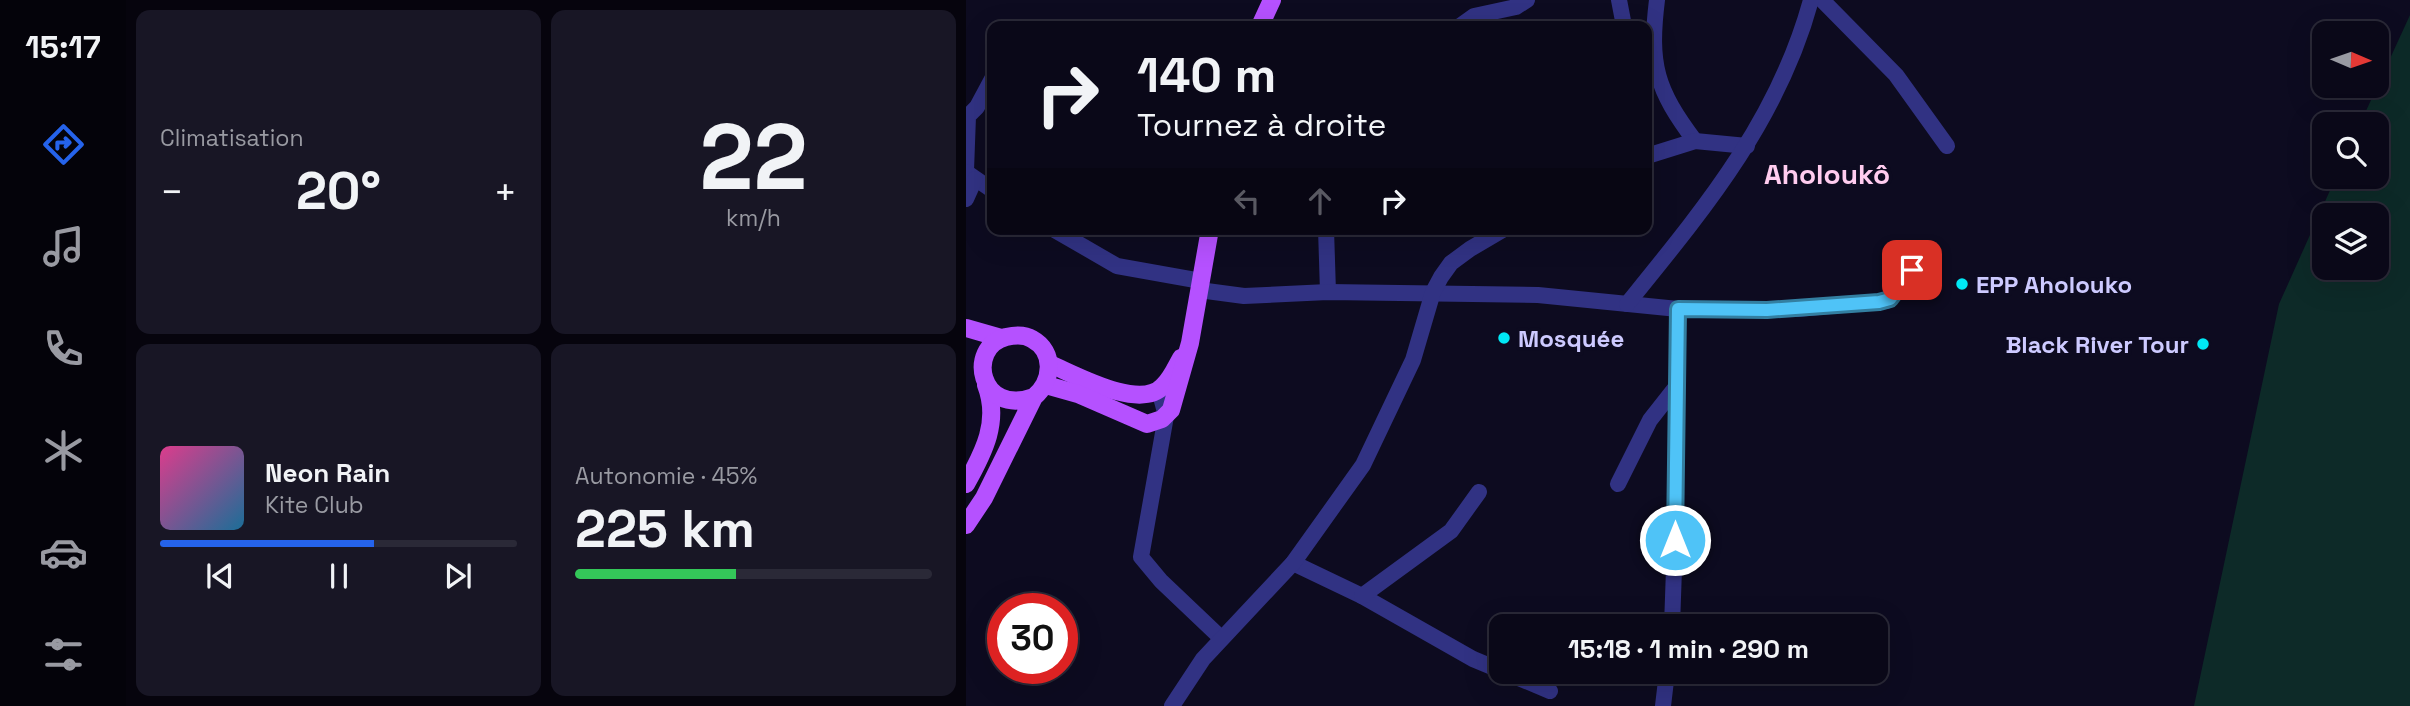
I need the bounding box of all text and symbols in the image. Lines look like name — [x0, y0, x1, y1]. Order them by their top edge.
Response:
north arrow — [2312, 21, 2389, 98]
map controls — [2312, 21, 2389, 280]
text: 15:17 — [25, 27, 101, 67]
text: 140 m — [1137, 44, 1276, 106]
icon: right — [1022, 49, 1113, 140]
text: 22 — [699, 99, 808, 216]
text: Tournez à droite — [1137, 105, 1386, 145]
button: search — [2312, 112, 2389, 189]
icon: directions — [39, 120, 88, 169]
text: Climatisation — [160, 123, 304, 153]
district label: Aholoukô — [1764, 156, 1890, 192]
text: 20° — [296, 158, 381, 224]
text: − — [160, 168, 184, 216]
text: + — [493, 168, 517, 216]
icon: left — [1228, 182, 1266, 220]
icon: ahead — [1301, 182, 1339, 220]
icon: right — [1374, 182, 1412, 220]
text: km/h — [726, 203, 781, 233]
button: layers — [2312, 203, 2389, 280]
icon: music — [39, 222, 88, 271]
pin — [1882, 240, 1942, 300]
icon: arrive — [1893, 251, 1931, 289]
place label: EPP Aholouko — [1976, 269, 2132, 300]
marker: EPP Aholouko — [1954, 276, 1970, 292]
place label: Mosquée — [1518, 323, 1624, 354]
icon: phone — [39, 324, 88, 373]
place label: Black River Tour — [2005, 329, 2189, 360]
marker: Mosquée — [1496, 330, 1512, 346]
marker: Black River Tour — [2195, 336, 2211, 352]
icon: climate — [39, 426, 88, 475]
text: Neon Rain — [265, 456, 390, 490]
text: Autonomie · 45% — [575, 461, 757, 491]
text: Kite Club — [265, 490, 364, 520]
text: 225 km — [575, 496, 755, 562]
position arrow — [1638, 503, 1712, 577]
icon: car — [39, 528, 88, 577]
icon: previous — [201, 557, 239, 595]
icon: pause — [320, 557, 358, 595]
icon: next — [439, 557, 477, 595]
speed limit sign: 30 — [987, 593, 1078, 684]
icon: filters — [39, 630, 88, 679]
text: 15:18 · 1 min · 290 m — [1568, 632, 1809, 666]

